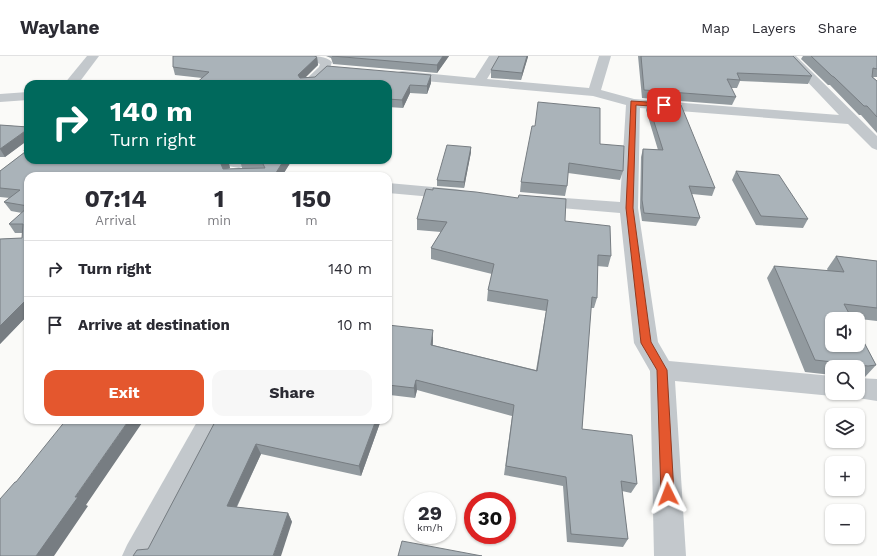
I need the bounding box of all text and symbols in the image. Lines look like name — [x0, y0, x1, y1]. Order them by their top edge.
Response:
text: Waylane — [20, 16, 99, 39]
text: Map — [701, 20, 730, 36]
text: Layers — [752, 20, 796, 36]
text: Share — [818, 20, 857, 36]
pin — [647, 88, 681, 122]
icon: arrive — [653, 94, 675, 116]
text: 140 m — [110, 95, 193, 128]
icon: right — [44, 96, 96, 148]
text: Turn right — [110, 129, 196, 150]
text: 07:14 — [85, 185, 147, 213]
text: 1 — [214, 185, 224, 213]
text: 150 — [292, 185, 331, 213]
text: Arrival — [95, 213, 136, 228]
text: min — [207, 213, 231, 228]
text: m — [305, 213, 318, 228]
icon: right — [44, 258, 66, 280]
text: Turn right — [78, 260, 151, 278]
text: 140 m — [328, 260, 372, 278]
map controls — [825, 312, 865, 544]
button: sound — [825, 312, 865, 352]
icon: arrive — [44, 314, 66, 336]
text: Arrive at destination — [78, 316, 230, 334]
text: 10 m — [337, 316, 372, 334]
button: search — [825, 360, 865, 400]
button: Exit — [44, 370, 204, 416]
button: Share — [212, 370, 372, 416]
button: layers — [825, 408, 865, 448]
button: + — [825, 456, 865, 496]
position arrow — [647, 473, 689, 515]
speed limit sign: 30 — [464, 492, 516, 544]
text: 29 — [418, 501, 442, 525]
button: − — [825, 504, 865, 544]
text: km/h — [417, 522, 443, 533]

